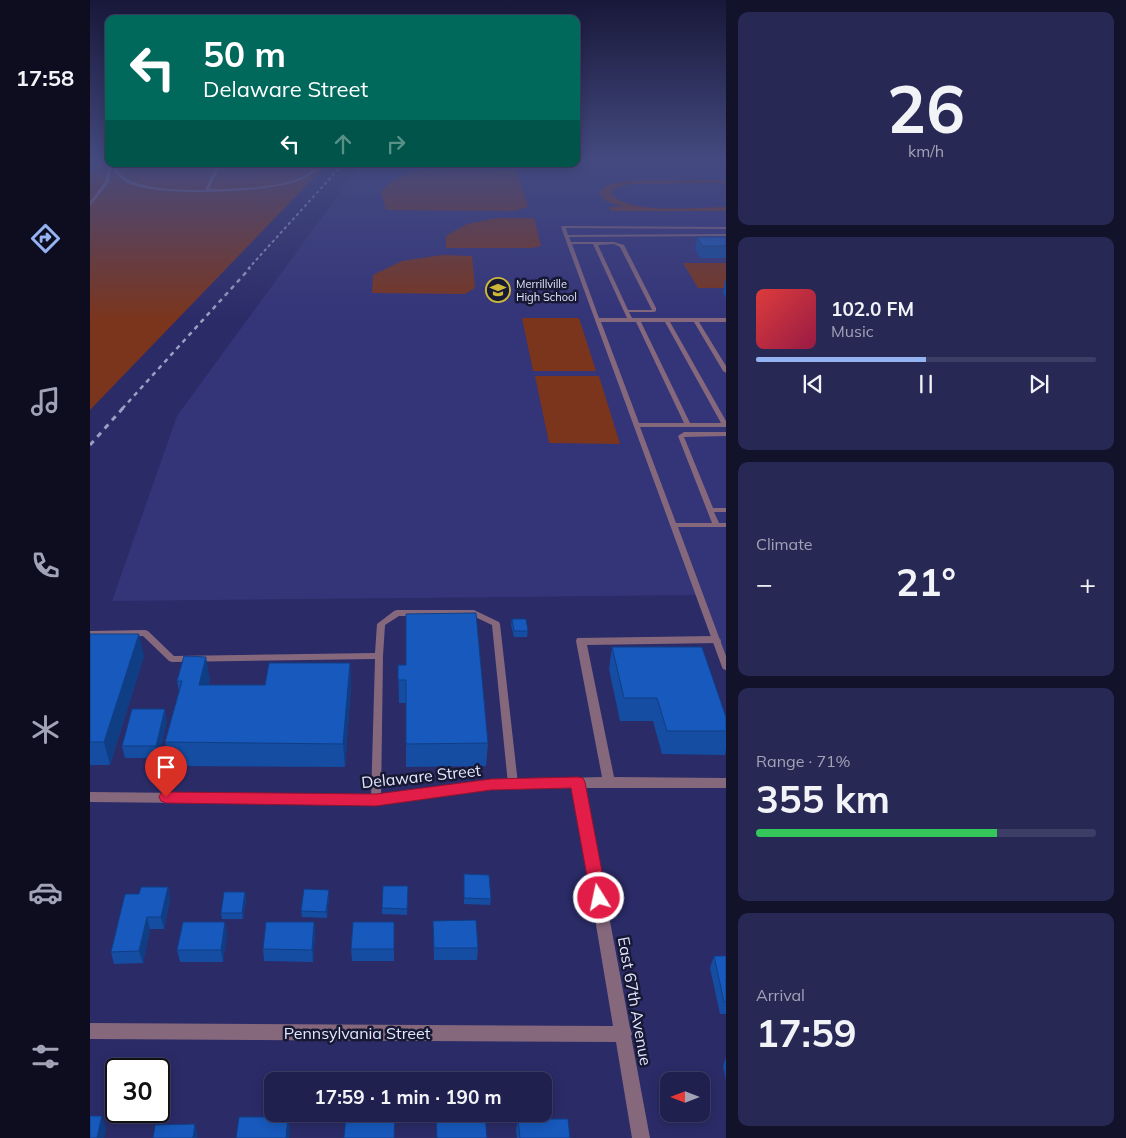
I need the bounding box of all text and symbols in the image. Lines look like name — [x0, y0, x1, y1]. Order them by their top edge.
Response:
text: 50 m — [203, 32, 286, 76]
icon: left — [120, 35, 185, 100]
text: 17:58 — [16, 64, 74, 92]
text: 26 — [887, 68, 965, 149]
text: Delaware Street — [203, 75, 368, 103]
icon: left — [276, 130, 304, 158]
icon: ahead — [329, 130, 357, 158]
icon: right — [382, 130, 410, 158]
text: km/h — [908, 141, 944, 161]
icon: directions — [28, 221, 63, 256]
school or university icon: Merrillville High School — [485, 277, 511, 303]
place label: Merrillville High School — [516, 277, 577, 304]
text: 102.0 FM — [831, 297, 914, 321]
text: Music — [831, 321, 874, 341]
icon: previous — [799, 370, 827, 398]
icon: pause — [912, 370, 940, 398]
icon: next — [1025, 370, 1053, 398]
icon: music — [28, 384, 63, 419]
text: Climate — [756, 534, 812, 554]
icon: phone — [28, 548, 63, 583]
text: 21° — [896, 558, 956, 606]
text: − — [756, 566, 773, 601]
text: + — [1079, 566, 1096, 601]
icon: climate — [28, 712, 63, 747]
pin — [145, 746, 187, 797]
text: Range · 71% — [756, 751, 851, 771]
icon: arrive — [152, 753, 180, 781]
street label: Delaware Street — [360, 760, 482, 792]
text: 355 km — [756, 775, 890, 823]
position arrow — [572, 871, 624, 923]
icon: car — [28, 875, 63, 910]
street label: East 67th Avenue — [614, 935, 656, 1067]
text: Arrival — [756, 985, 805, 1005]
text: 17:59 — [756, 1009, 857, 1057]
street label: Pennsylvania Street — [284, 1023, 431, 1043]
icon: filters — [28, 1039, 63, 1074]
speed limit sign: 30 — [105, 1058, 170, 1123]
north arrow — [660, 1072, 710, 1122]
map controls — [660, 1072, 710, 1122]
text: 17:59 · 1 min · 190 m — [314, 1085, 502, 1109]

